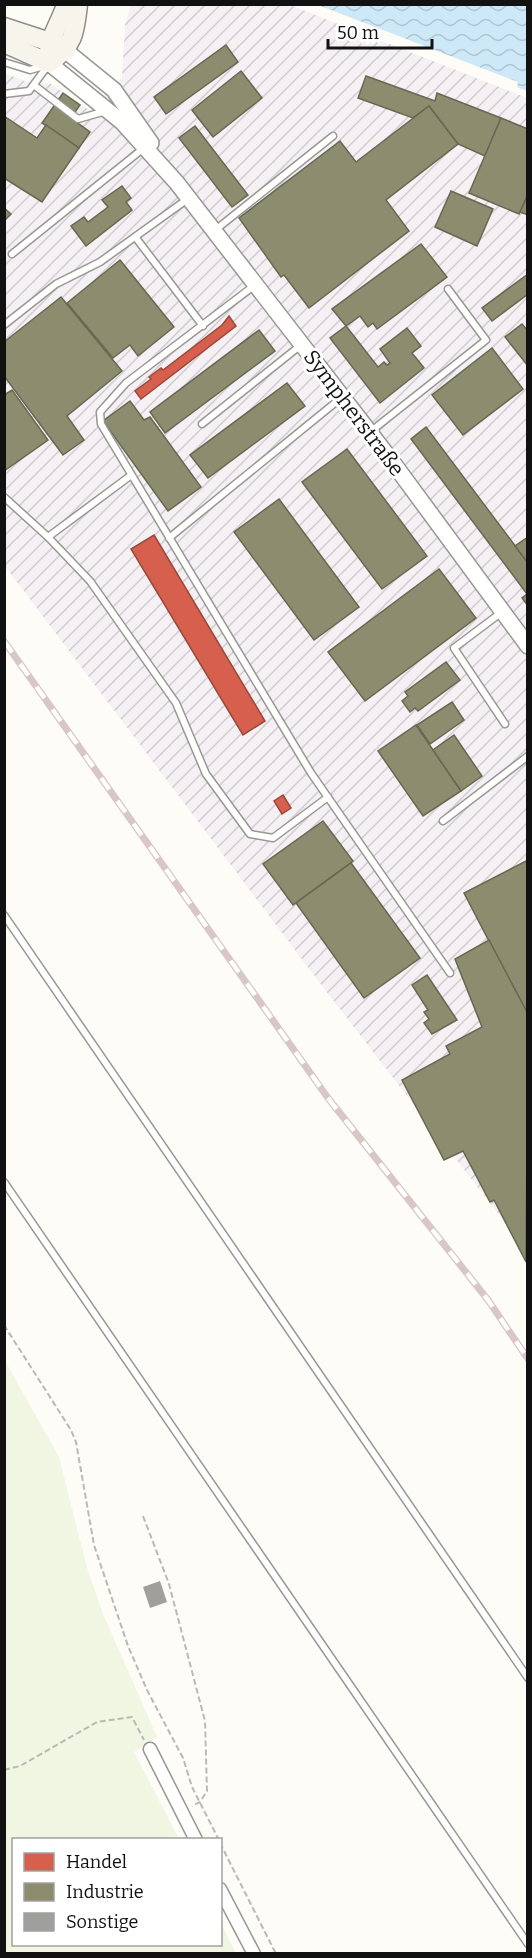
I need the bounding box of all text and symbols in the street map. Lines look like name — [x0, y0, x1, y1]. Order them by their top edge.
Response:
scale bar — [328, 12, 432, 50]
text: 50 m — [337, 22, 379, 44]
street label: Sympherstraße — [298, 345, 410, 481]
legend — [12, 1838, 222, 1946]
text: Handel — [66, 1851, 127, 1873]
text: Industrie — [66, 1881, 144, 1903]
text: Sonstige — [66, 1911, 138, 1933]

